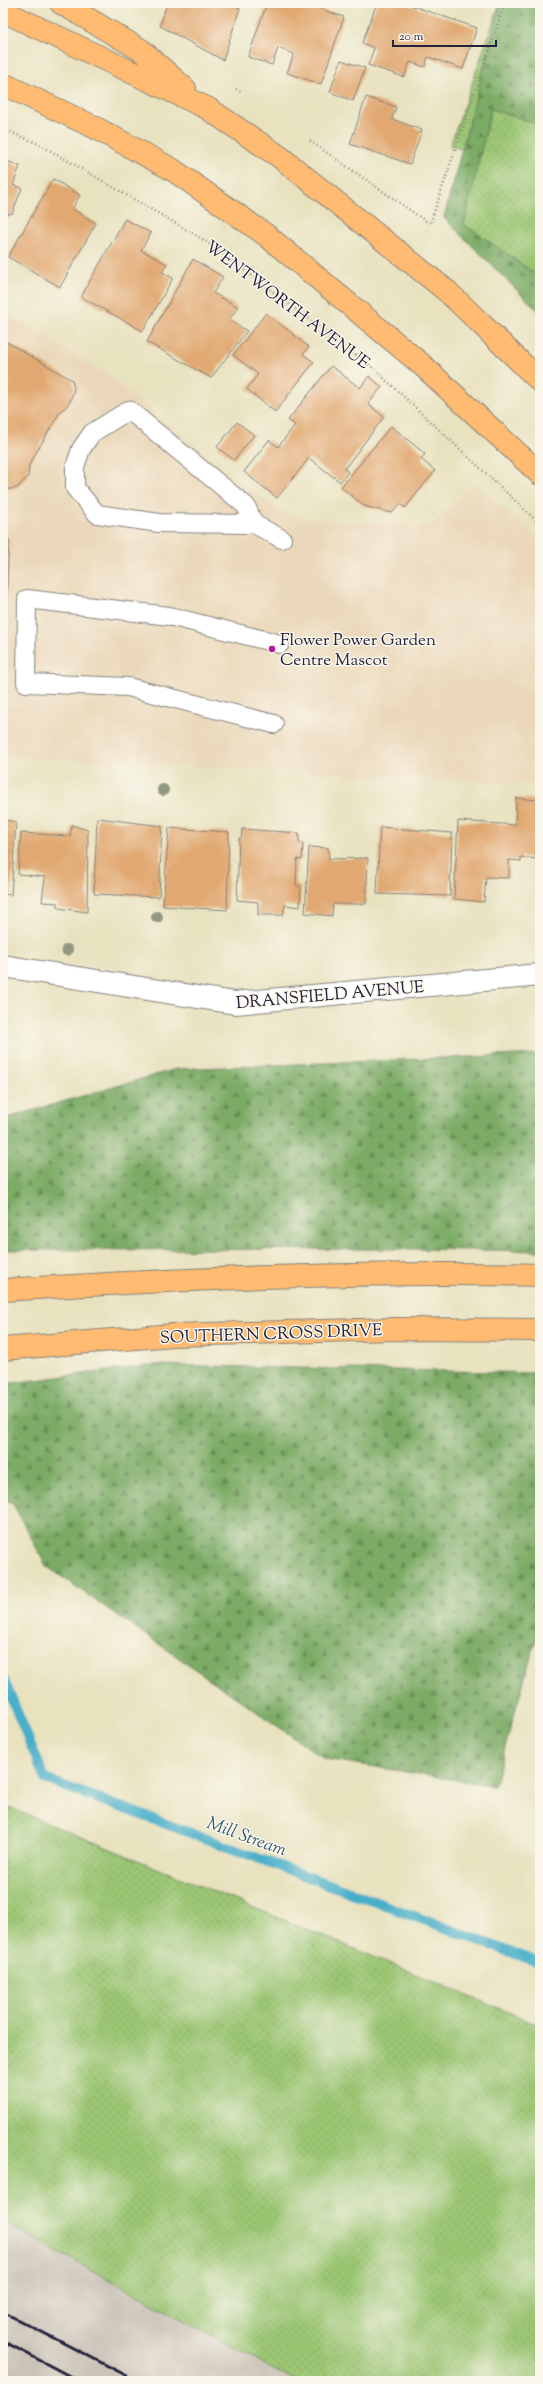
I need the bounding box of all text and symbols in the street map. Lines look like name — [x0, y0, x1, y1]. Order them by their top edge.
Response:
scale bar — [393, 22, 496, 48]
text: 20 m — [399, 28, 424, 46]
street label: WENTWORTH AVENUE — [200, 236, 374, 375]
place label: Flower Power Garden Centre Mascot — [280, 629, 436, 673]
marker: Flower Power Garden Centre Mascot — [267, 644, 277, 654]
street label: DRANSFIELD AVENUE — [235, 976, 425, 1016]
street label: SOUTHERN CROSS DRIVE — [159, 1319, 383, 1351]
water label: Mill Stream — [203, 1811, 290, 1864]

